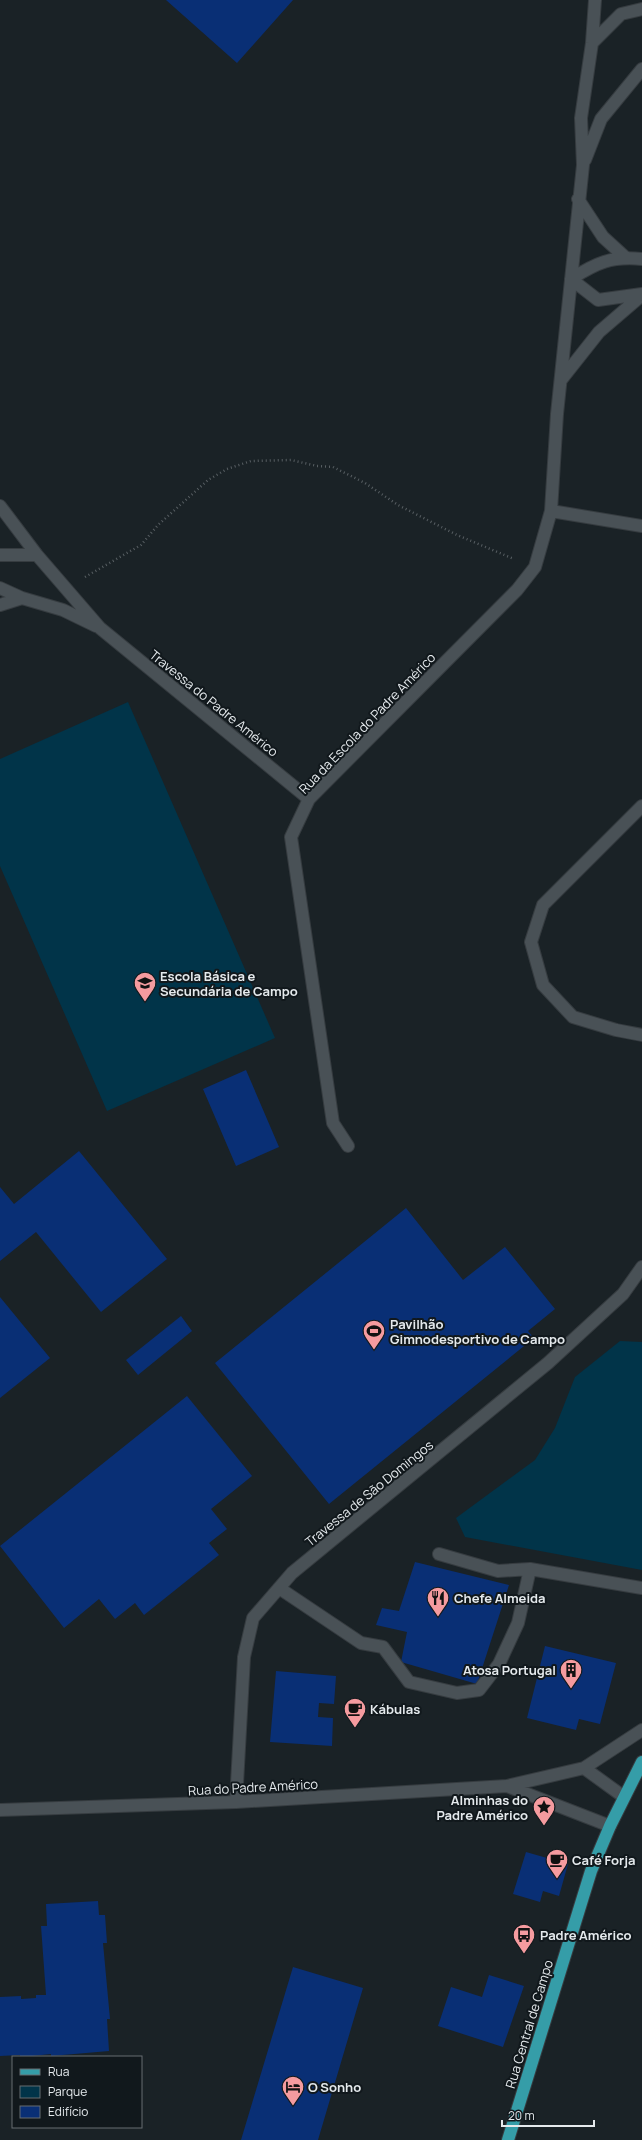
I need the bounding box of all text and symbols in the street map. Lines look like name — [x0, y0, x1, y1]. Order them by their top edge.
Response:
street label: Travessa do Padre Américo — [146, 646, 282, 761]
street label: Rua da Escola do Padre Américo — [295, 648, 440, 797]
place label: Escola Básica e Secundária de Campo — [160, 967, 298, 1000]
school or university icon: Escola Básica e Secundária de Campo — [132, 970, 158, 1003]
place label: Pavilhão Gimnodesportivo de Campo — [390, 1315, 565, 1348]
sports icon: Pavilhão Gimnodesportivo de Campo — [361, 1318, 387, 1351]
street label: Travessa de São Domingos — [301, 1436, 437, 1550]
restaurant icon: Chefe Almeida — [425, 1585, 451, 1618]
place label: Chefe Almeida — [454, 1589, 546, 1607]
building icon: Atosa Portugal — [558, 1657, 584, 1690]
place label: Atosa Portugal — [463, 1661, 556, 1679]
cafe icon: Kábulas — [342, 1696, 368, 1729]
place label: Kábulas — [370, 1700, 420, 1718]
street label: Rua do Padre Américo — [188, 1775, 319, 1799]
place label: Alminhas do Padre Américo — [436, 1791, 528, 1824]
place icon: Alminhas do Padre Américo — [531, 1794, 557, 1827]
cafe icon: Café Forja — [544, 1847, 570, 1880]
place label: Café Forja — [572, 1851, 636, 1869]
bus stop icon: Padre Américo — [511, 1922, 537, 1955]
place label: Padre Américo — [540, 1926, 632, 1944]
street label: Rua Central de Campo — [501, 1957, 557, 2090]
legend — [12, 2056, 142, 2128]
text: Rua — [48, 2063, 69, 2080]
hotel icon: O Sonho — [280, 2074, 306, 2107]
place label: O Sonho — [308, 2078, 361, 2096]
text: Parque — [48, 2083, 87, 2100]
scale bar — [502, 2102, 594, 2128]
text: Edifício — [48, 2103, 88, 2120]
text: 20 m — [508, 2107, 535, 2124]

